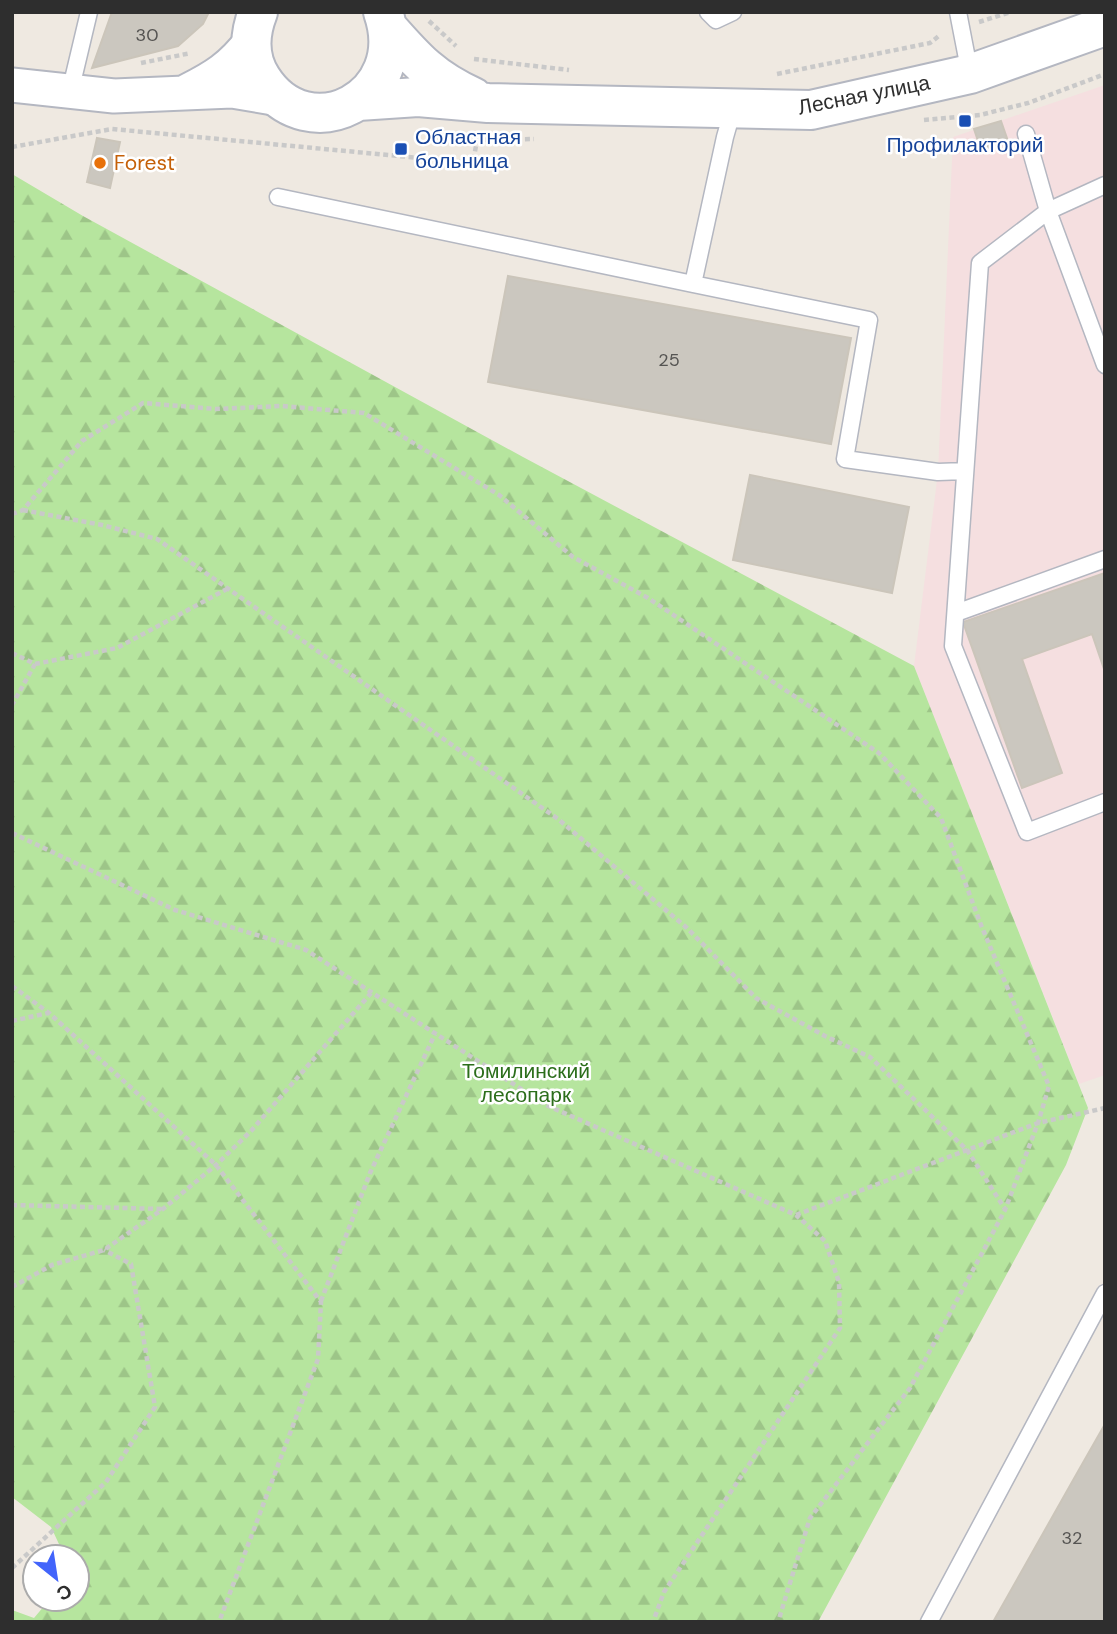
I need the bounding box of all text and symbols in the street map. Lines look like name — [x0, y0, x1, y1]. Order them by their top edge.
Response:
house number: 30 — [136, 23, 158, 47]
street label: Лесная улица — [796, 68, 933, 122]
marker: Профилакторий — [957, 113, 973, 129]
place label: Областная больница — [415, 123, 521, 175]
place label: Профилакторий — [886, 131, 1044, 159]
marker: Областная больница — [393, 141, 409, 157]
place label: Forest — [114, 149, 175, 177]
marker: Forest — [92, 155, 108, 171]
house number: 25 — [658, 348, 680, 372]
park label: Томилинский лесопарк — [462, 1057, 590, 1109]
house number: 32 — [1061, 1526, 1083, 1550]
north arrow — [21, 1543, 91, 1613]
text: С — [52, 1578, 76, 1607]

